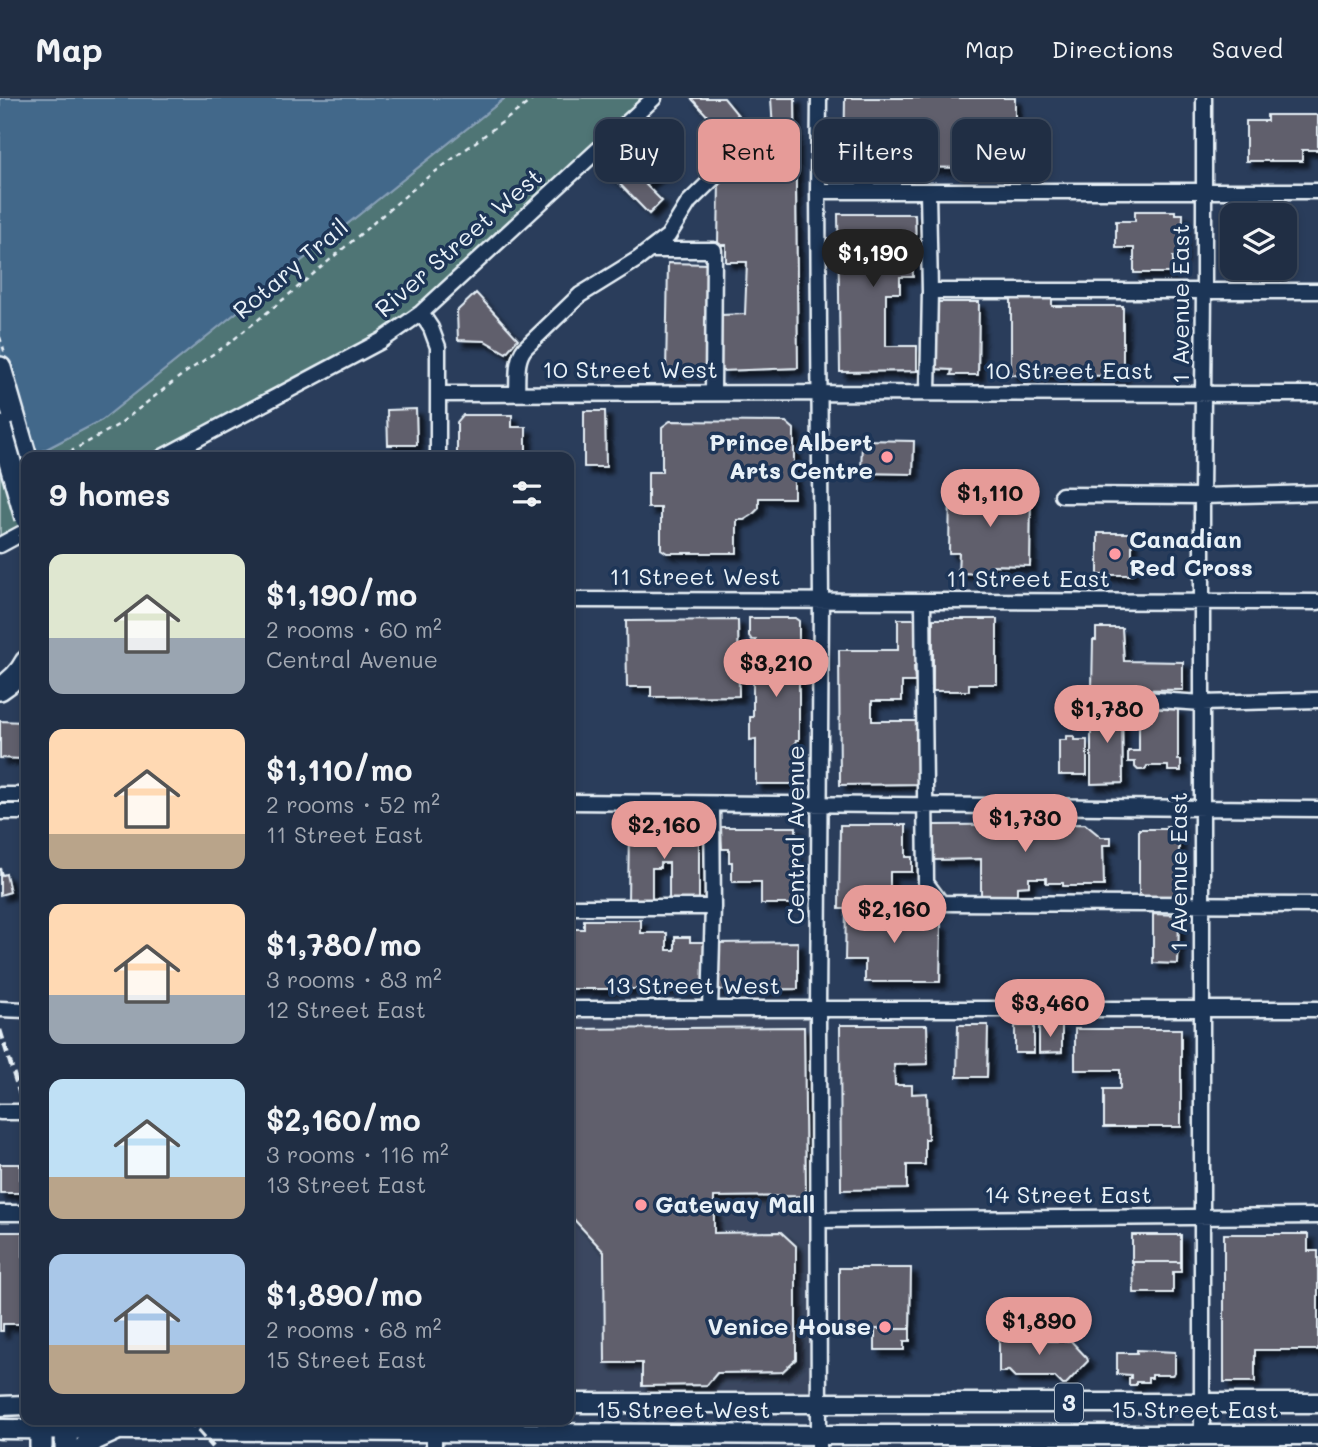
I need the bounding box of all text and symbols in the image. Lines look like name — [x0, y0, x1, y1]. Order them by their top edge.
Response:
text: Map — [35, 27, 103, 70]
text: Map — [965, 33, 1014, 64]
text: Directions — [1052, 33, 1174, 64]
text: Saved — [1212, 33, 1283, 64]
chip: Buy — [595, 119, 684, 182]
chip: Rent — [698, 119, 800, 182]
chip: Filters — [814, 119, 938, 182]
chip: New — [952, 119, 1051, 182]
street label: River Street West — [368, 161, 548, 323]
map controls — [1220, 203, 1297, 280]
button: layers — [1220, 203, 1297, 280]
street label: Rotary Trail — [226, 211, 354, 325]
street label: 1 Avenue East — [1164, 224, 1195, 384]
pin: $1,190 — [816, 230, 930, 289]
text: $1,190 — [838, 237, 908, 267]
street label: 10 Street West — [542, 353, 718, 384]
street label: 10 Street East — [985, 354, 1153, 385]
place label: Prince Albert Arts Centre — [709, 426, 873, 485]
marker: Prince Albert Arts Centre — [879, 449, 895, 465]
pin: $1,110 — [933, 470, 1047, 529]
text: 9 homes — [49, 474, 170, 514]
icon: filters — [508, 475, 546, 513]
text: $1,110 — [957, 477, 1023, 507]
place label: Canadian Red Cross — [1129, 523, 1253, 582]
marker: Canadian Red Cross — [1107, 546, 1123, 562]
street label: 11 Street West — [609, 560, 781, 591]
street label: 11 Street East — [946, 562, 1110, 593]
text: $1,190/mo — [266, 574, 417, 614]
icon: home — [105, 582, 189, 666]
text: 2 rooms · 60 m² — [266, 614, 442, 644]
pin: $3,210 — [719, 640, 833, 699]
text: Central Avenue — [266, 644, 438, 674]
text: $3,210 — [740, 647, 812, 677]
pin: $1,780 — [1050, 686, 1164, 745]
text: $1,780 — [1070, 693, 1144, 723]
street label: Central Avenue — [779, 745, 810, 925]
text: $1,110/mo — [266, 749, 412, 789]
icon: home — [105, 757, 189, 841]
text: 2 rooms · 52 m² — [266, 789, 440, 819]
street label: 1 Avenue East — [1162, 792, 1193, 952]
pin: $1,730 — [968, 794, 1082, 854]
pin: $2,160 — [607, 802, 721, 861]
text: $1,730 — [989, 802, 1061, 832]
text: $2,160 — [627, 809, 701, 839]
text: 11 Street East — [266, 819, 423, 849]
pin: $2,160 — [837, 886, 951, 945]
text: $2,160 — [857, 893, 931, 923]
text: $1,780/mo — [266, 924, 421, 964]
icon: home — [105, 932, 189, 1016]
text: 3 rooms · 83 m² — [266, 964, 442, 994]
street label: 13 Street West — [606, 969, 780, 1000]
pin: $3,460 — [993, 979, 1107, 1039]
text: $3,460 — [1011, 987, 1089, 1017]
text: 12 Street East — [266, 994, 426, 1024]
text: $2,160/mo — [266, 1099, 421, 1139]
icon: home — [105, 1107, 189, 1191]
text: 3 rooms · 116 m² — [266, 1139, 449, 1169]
text: 13 Street East — [266, 1169, 427, 1199]
street label: 14 Street East — [984, 1178, 1152, 1209]
place label: Gateway Mall — [655, 1188, 815, 1219]
marker: Gateway Mall — [633, 1197, 649, 1213]
text: $1,890/mo — [266, 1274, 423, 1314]
icon: home — [105, 1282, 189, 1366]
pin: $1,890 — [982, 1298, 1096, 1357]
text: $1,890 — [1002, 1305, 1076, 1335]
place label: Venice House — [708, 1310, 871, 1341]
text: 2 rooms · 68 m² — [266, 1314, 441, 1344]
marker: Venice House — [877, 1319, 893, 1335]
text: 15 Street East — [266, 1344, 426, 1374]
road number: 3 — [1055, 1384, 1083, 1422]
street label: 15 Street West — [596, 1393, 770, 1424]
street label: 15 Street East — [1111, 1393, 1279, 1424]

